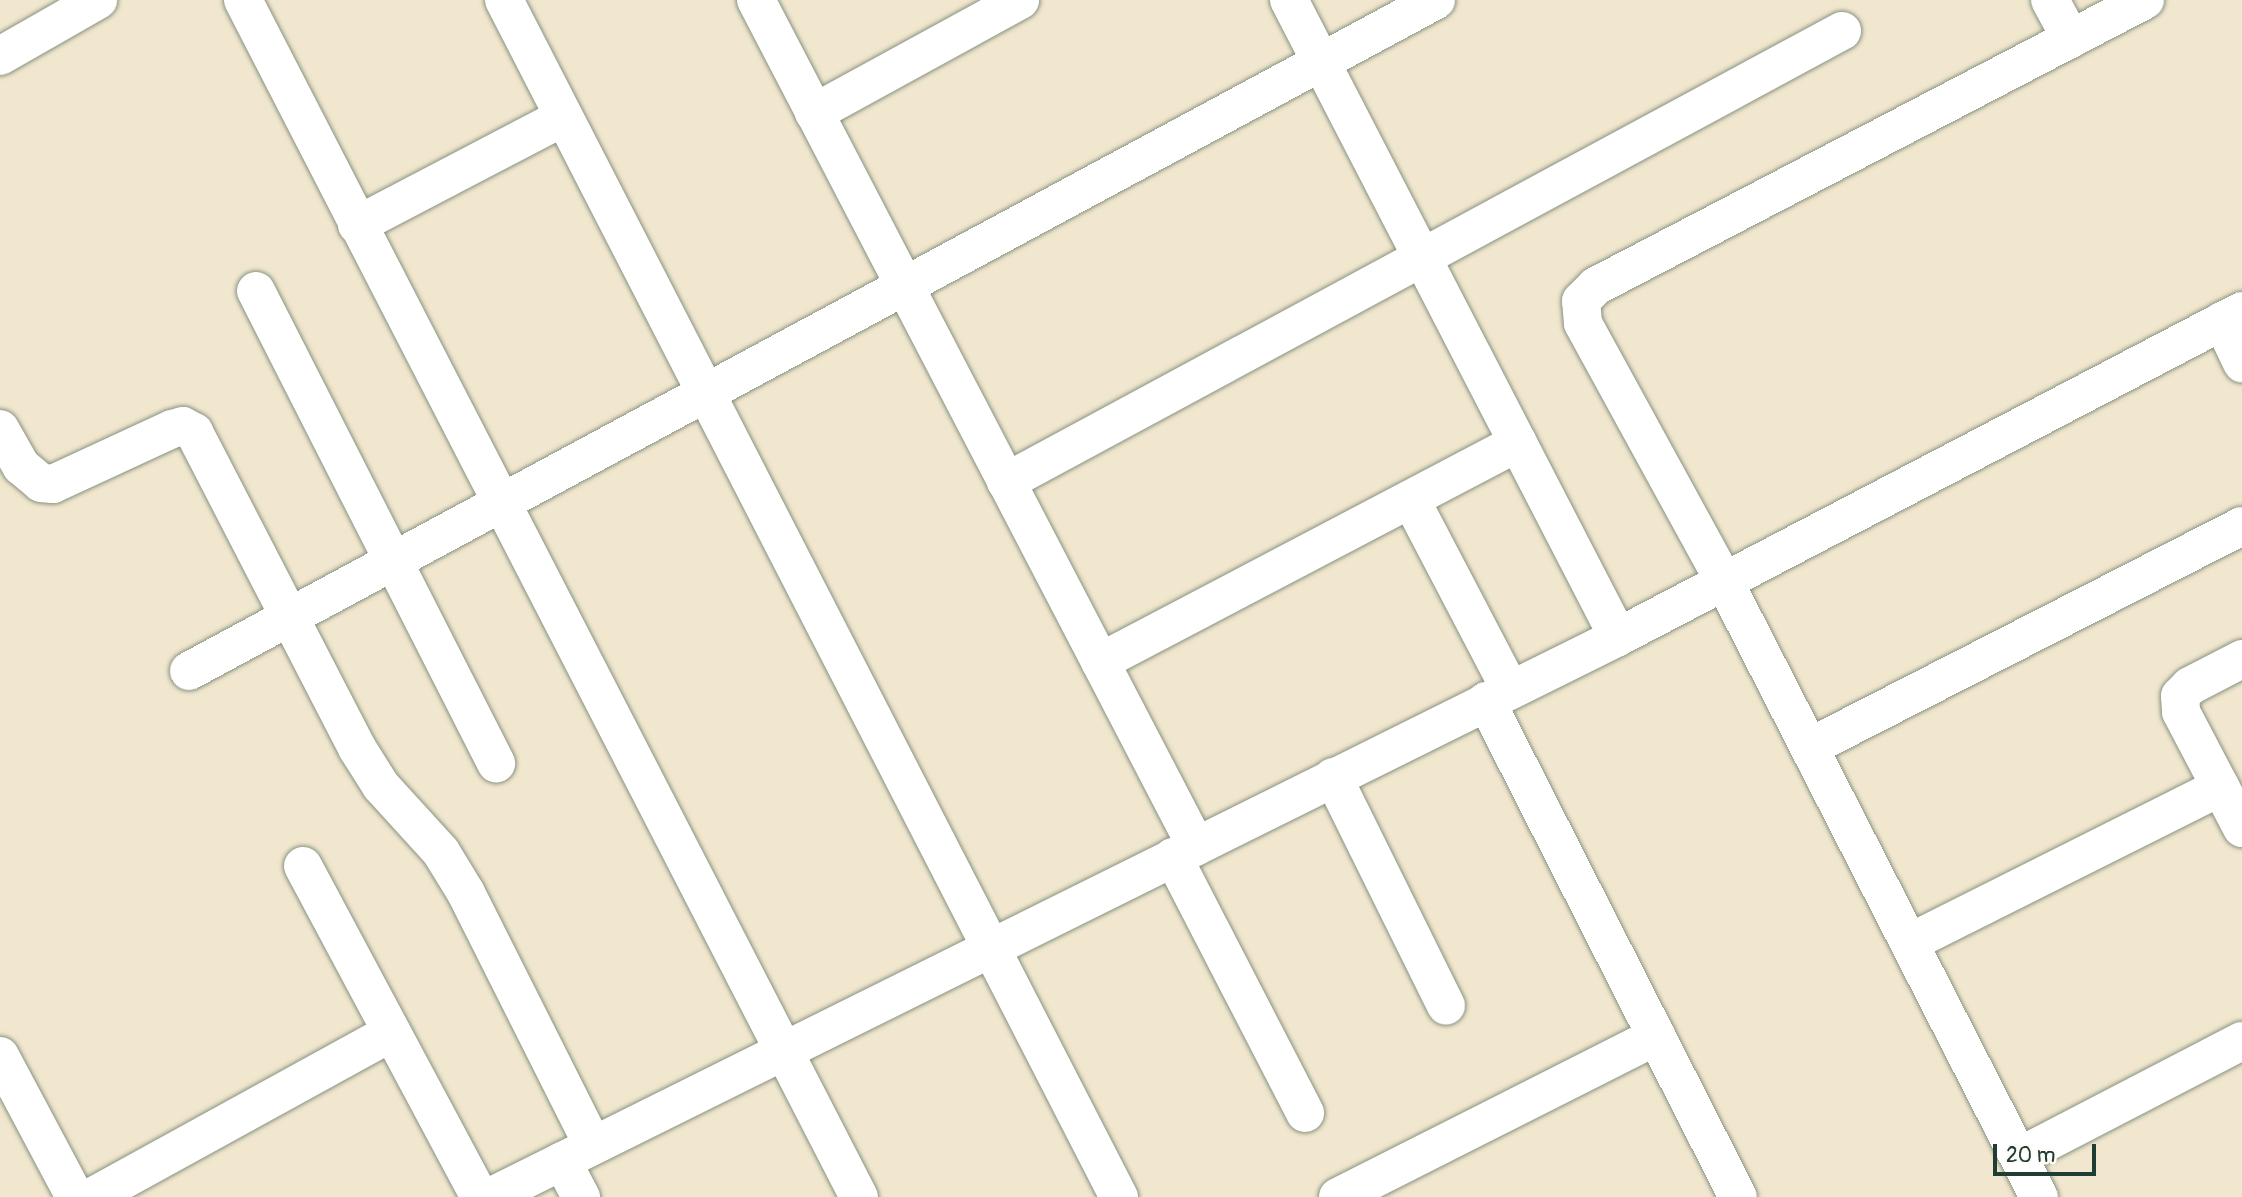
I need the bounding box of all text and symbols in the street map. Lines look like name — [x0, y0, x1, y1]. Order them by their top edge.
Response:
scale bar — [1997, 1130, 2100, 1174]
text: 20 m — [2006, 1142, 2055, 1169]

